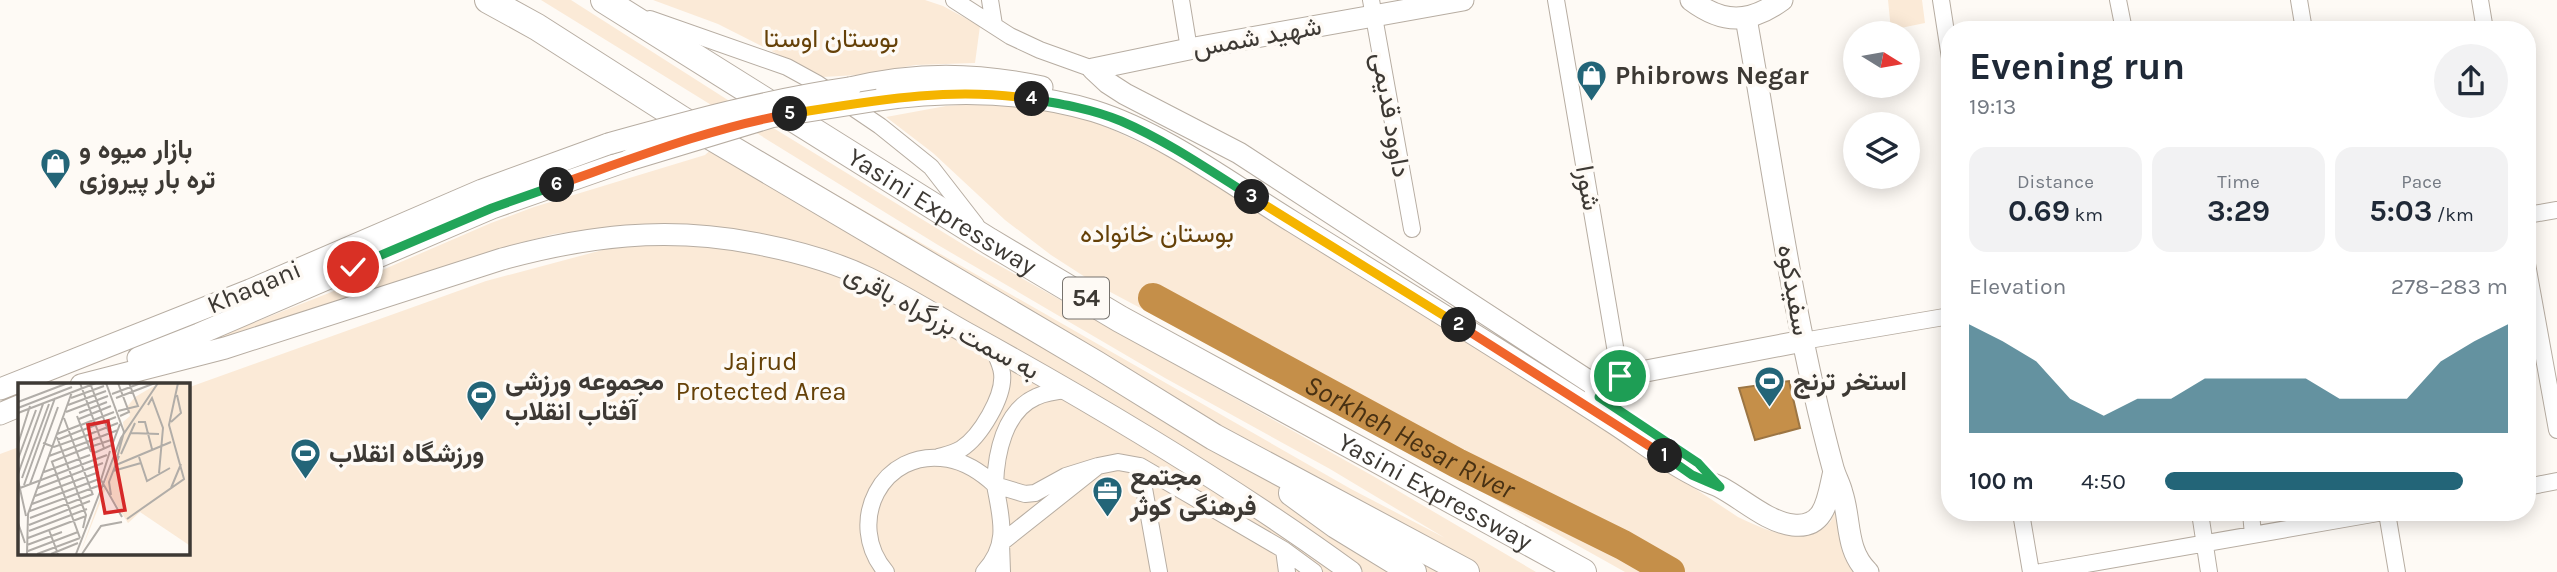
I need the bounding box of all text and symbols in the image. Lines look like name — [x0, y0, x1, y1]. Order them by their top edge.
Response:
street label: شهید شمس — [1190, 10, 1324, 64]
north arrow — [1843, 21, 1920, 98]
map controls — [1843, 21, 1920, 189]
park label: بوستان اوستا — [763, 23, 899, 54]
text: Evening run — [1969, 44, 2185, 89]
button: share — [2434, 44, 2508, 118]
street label: داوود قدیمی — [1365, 50, 1417, 180]
shop icon: Phibrows Negar — [1575, 58, 1609, 102]
place label: Phibrows Negar — [1615, 60, 1809, 91]
pin: 4 — [1014, 82, 1050, 116]
text: 4 — [1026, 87, 1037, 109]
text: 19:13 — [1969, 93, 2016, 120]
pin: 5 — [772, 96, 808, 132]
text: 5 — [784, 102, 795, 124]
button: layers — [1843, 112, 1920, 189]
place label: بازار میوه و تره بار پیروزی — [79, 134, 216, 197]
street label: Yasini Expressway — [842, 141, 1043, 281]
shop icon: بازار میوه و تره بار پیروزی — [39, 147, 73, 191]
street label: شورا — [1569, 163, 1607, 213]
pin: 6 — [540, 168, 574, 202]
text: Distance — [2017, 171, 2094, 193]
text: Time — [2217, 171, 2260, 193]
text: Pace — [2401, 171, 2442, 193]
text: 6 — [551, 173, 562, 195]
pin: 3 — [1234, 180, 1270, 214]
text: 3 — [1246, 185, 1257, 207]
text: 0.69 — [2008, 193, 2070, 229]
text: 3:29 — [2207, 193, 2270, 229]
text: 5:03 — [2369, 193, 2432, 229]
text: km — [2070, 204, 2103, 226]
text: /km — [2432, 204, 2474, 226]
park label: بوستان خانواده — [1080, 218, 1234, 249]
pin — [323, 237, 383, 297]
street label: سفیدکوه — [1771, 242, 1817, 338]
icon: check — [334, 248, 372, 286]
street label: Khaqani — [202, 253, 306, 321]
street label: به سمت بزرگراه باقری — [839, 258, 1045, 386]
text: Elevation — [1969, 273, 2066, 300]
text: 278–283 m — [2391, 273, 2508, 300]
road number: 54 — [1063, 278, 1109, 318]
pin: 2 — [1442, 308, 1476, 342]
text: 2 — [1453, 313, 1464, 335]
park label: Jajrud Protected Area — [675, 346, 847, 407]
pin — [1590, 346, 1650, 406]
icon: arrive — [1601, 357, 1639, 395]
sports icon: استخر ترنج — [1753, 364, 1787, 408]
place label: مجموعه ورزشی آفتاب انقلاب — [505, 366, 664, 427]
place label: استخر ترنج — [1793, 366, 1907, 399]
water label: Sorkheh Hesar River — [1299, 367, 1522, 506]
sports icon: مجموعه ورزشی آفتاب انقلاب — [465, 379, 499, 423]
inset map — [18, 383, 189, 554]
street label: Yasini Expressway — [1333, 426, 1538, 557]
sports icon: ورزشگاه انقلاب — [289, 436, 323, 480]
place label: ورزشگاه انقلاب — [329, 438, 484, 469]
pin: 1 — [1648, 438, 1682, 474]
text: 1 — [1661, 444, 1668, 466]
place label: مجتمع فرهنگی کوثر — [1129, 461, 1257, 522]
text: 100 m — [1969, 468, 2034, 495]
text: 4:50 — [2081, 468, 2126, 495]
office icon: مجتمع فرهنگی کوثر — [1090, 474, 1124, 518]

